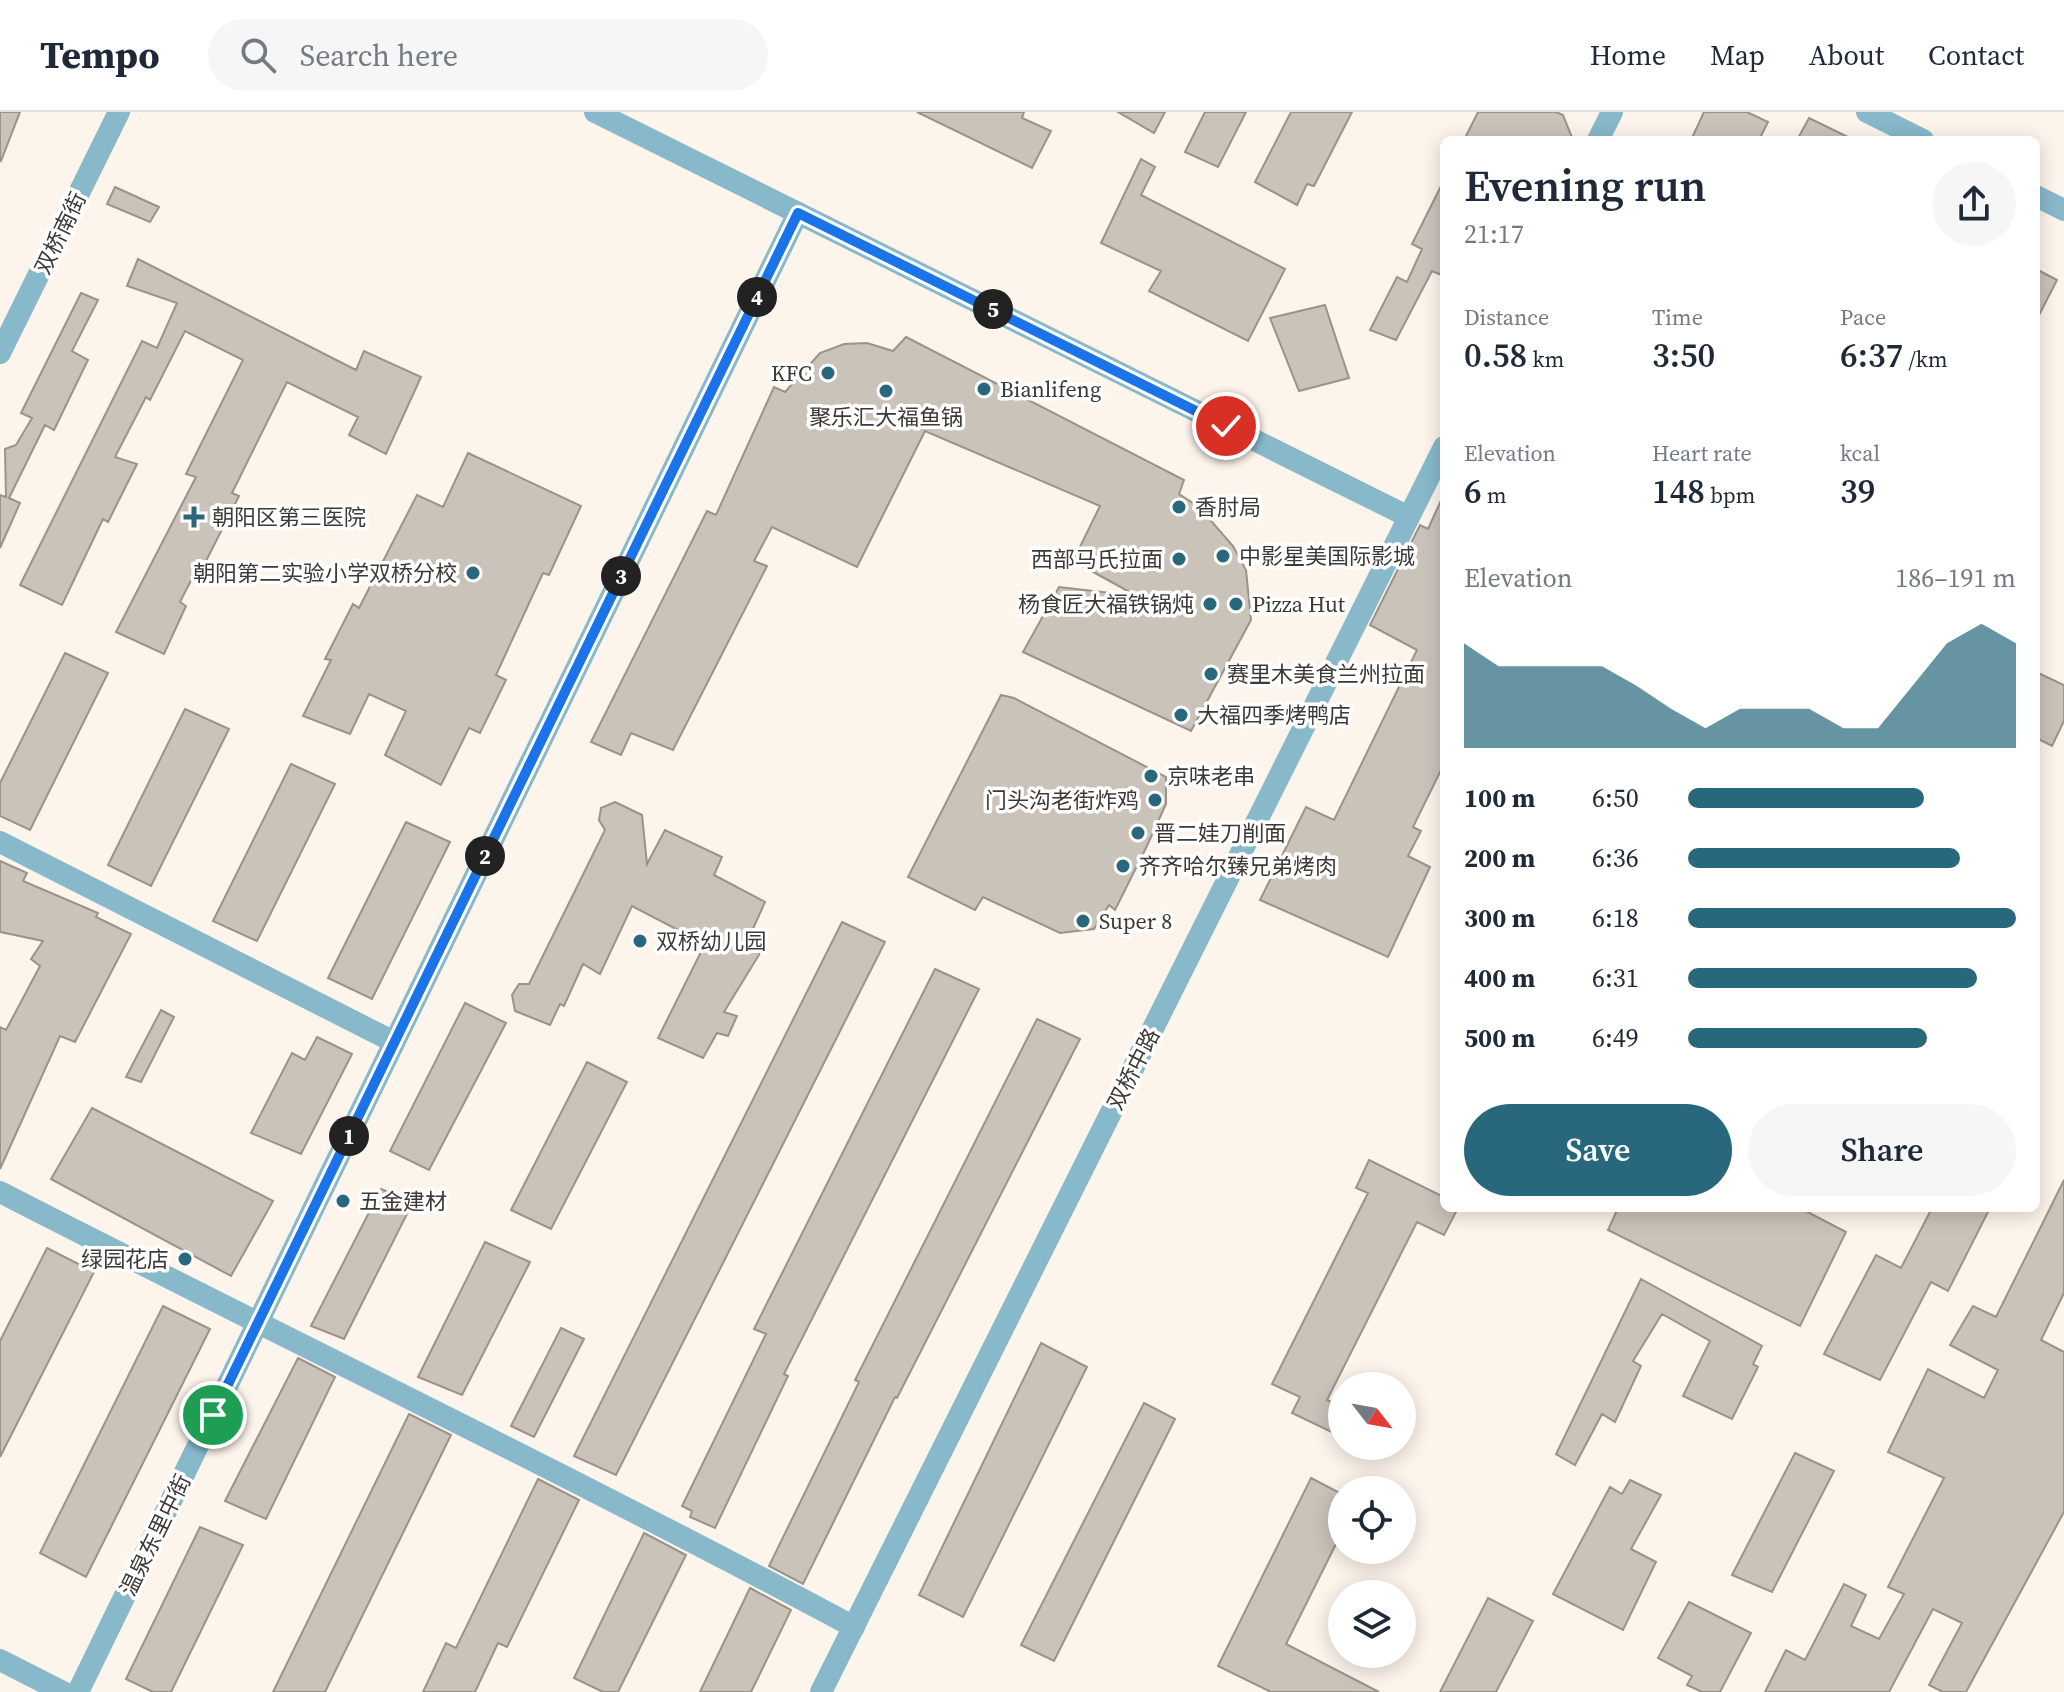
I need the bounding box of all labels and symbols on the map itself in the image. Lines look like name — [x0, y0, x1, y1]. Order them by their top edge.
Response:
street label: 双桥南街 — [27, 187, 93, 279]
pin: 4 — [737, 277, 777, 317]
pin: 5 — [973, 289, 1013, 329]
place label: KFC — [771, 358, 812, 388]
marker: KFC — [819, 364, 837, 382]
place label: Bianlifeng — [1000, 374, 1101, 404]
marker: Bianlifeng — [975, 380, 993, 398]
marker: 聚乐汇大福鱼锅 — [877, 382, 895, 400]
pin — [1192, 392, 1260, 460]
place label: 聚乐汇大福鱼锅 — [809, 402, 963, 432]
place label: 香肘局 — [1195, 492, 1261, 522]
marker: 香肘局 — [1170, 498, 1188, 516]
place label: 朝阳区第三医院 — [212, 502, 366, 532]
marker: 朝阳区第三医院 — [183, 506, 205, 528]
place label: 中影星美国际影城 — [1239, 541, 1415, 571]
place label: 西部马氏拉面 — [1031, 544, 1163, 574]
marker: 中影星美国际影城 — [1214, 547, 1232, 565]
marker: 西部马氏拉面 — [1170, 550, 1188, 568]
pin: 3 — [601, 556, 641, 596]
place label: 朝阳第二实验小学双桥分校 — [193, 558, 457, 588]
marker: 朝阳第二实验小学双桥分校 — [464, 564, 482, 582]
place label: 杨食匠大福铁锅炖 — [1018, 589, 1194, 619]
place label: Pizza Hut — [1252, 589, 1346, 619]
marker: 杨食匠大福铁锅炖 — [1201, 595, 1219, 613]
marker: Pizza Hut — [1227, 595, 1245, 613]
place label: 赛里木美食兰州拉面 — [1227, 659, 1425, 689]
marker: 赛里木美食兰州拉面 — [1202, 665, 1220, 683]
place label: 大福四季烤鸭店 — [1197, 700, 1351, 730]
marker: 大福四季烤鸭店 — [1172, 706, 1190, 724]
place label: 京味老串 — [1167, 761, 1255, 791]
marker: 京味老串 — [1142, 767, 1160, 785]
place label: 门头沟老街炸鸡 — [985, 785, 1139, 815]
marker: 门头沟老街炸鸡 — [1146, 791, 1164, 809]
place label: 晋二娃刀削面 — [1154, 818, 1286, 848]
marker: 晋二娃刀削面 — [1129, 824, 1147, 842]
pin: 2 — [465, 836, 505, 876]
place label: 齐齐哈尔臻兄弟烤肉 — [1139, 851, 1337, 881]
marker: 齐齐哈尔臻兄弟烤肉 — [1114, 857, 1132, 875]
place label: Super 8 — [1099, 906, 1172, 936]
marker: Super 8 — [1074, 912, 1092, 930]
place label: 双桥幼儿园 — [656, 926, 766, 956]
marker: 双桥幼儿园 — [631, 932, 649, 950]
street label: 双桥中路 — [1100, 1023, 1166, 1115]
pin: 1 — [329, 1116, 369, 1156]
place label: 五金建材 — [359, 1186, 447, 1216]
marker: 五金建材 — [334, 1192, 352, 1210]
place label: 绿园花店 — [81, 1244, 169, 1274]
marker: 绿园花店 — [176, 1250, 194, 1268]
north arrow — [1328, 1372, 1416, 1460]
pin — [179, 1381, 247, 1449]
street label: 温泉东里中街 — [113, 1469, 197, 1601]

